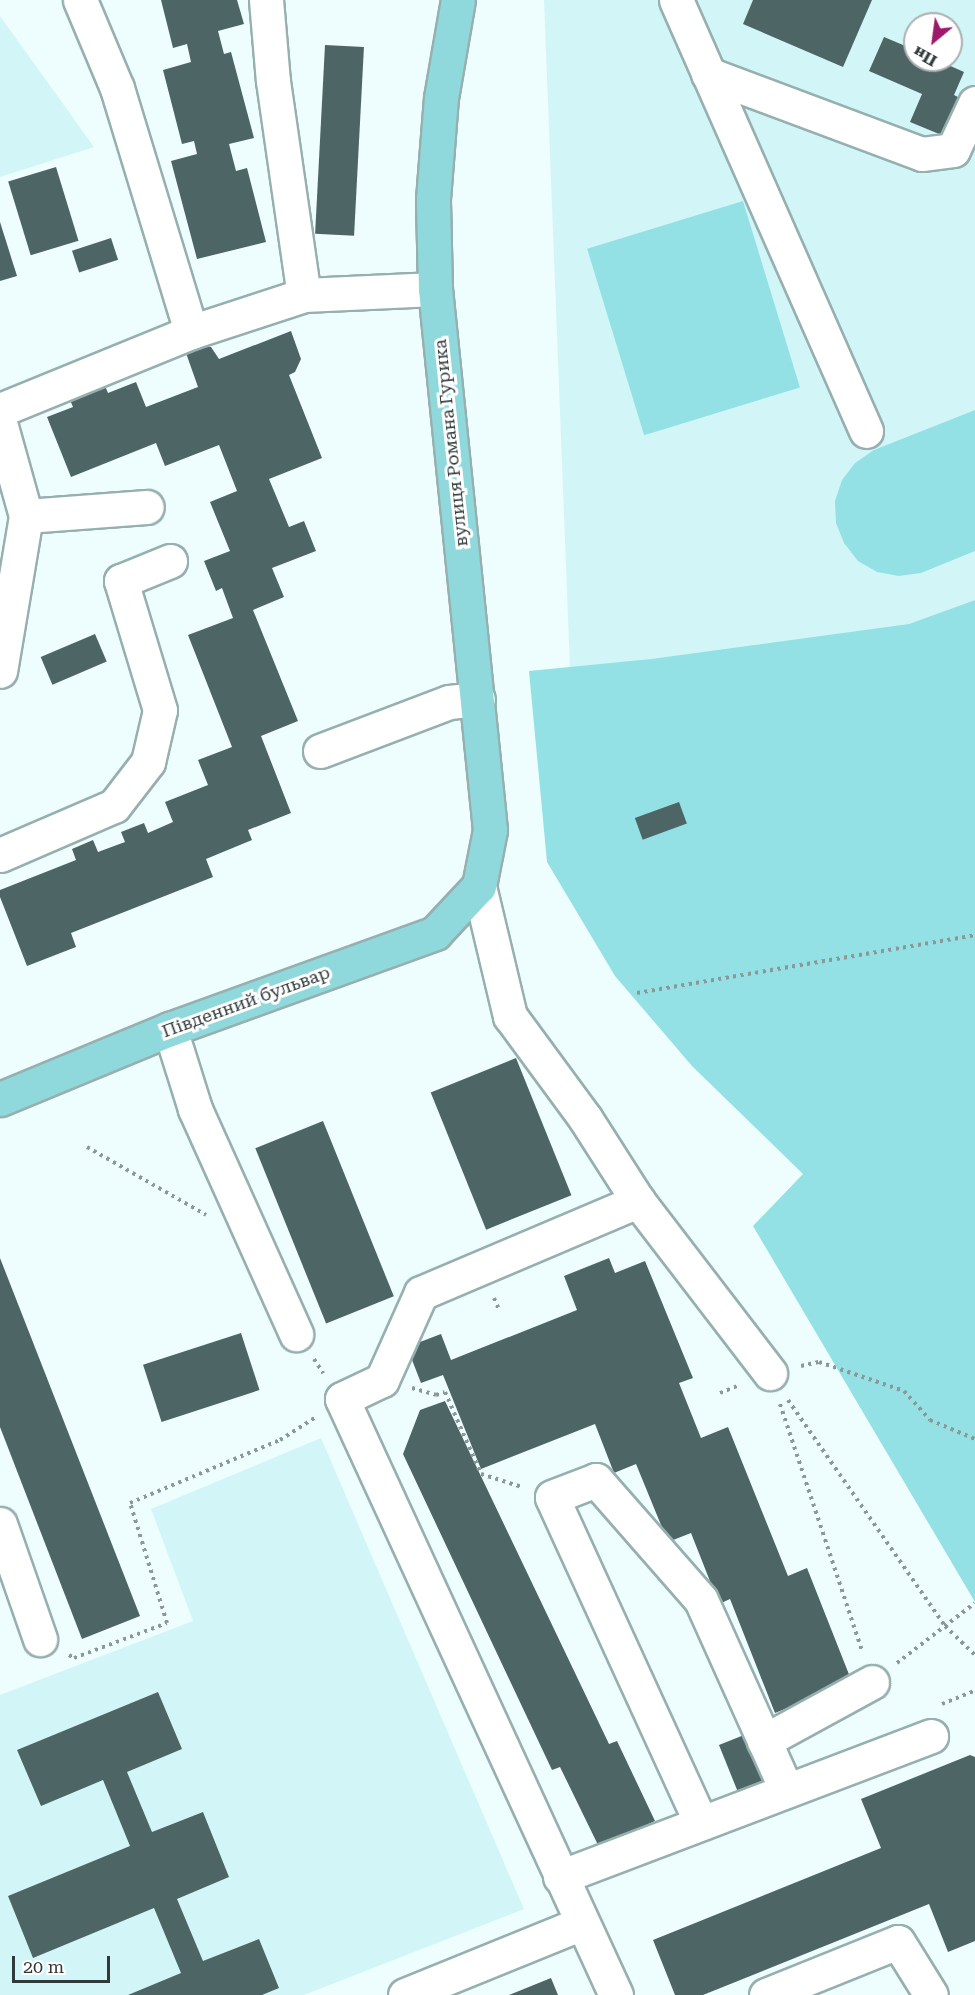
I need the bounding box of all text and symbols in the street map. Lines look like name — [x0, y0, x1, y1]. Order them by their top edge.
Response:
north arrow — [903, 12, 963, 72]
text: Пн — [910, 42, 940, 71]
street label: вулиця Романа Гурика — [429, 338, 473, 548]
street label: Південний бульвар — [159, 962, 333, 1042]
scale bar — [15, 1944, 112, 1982]
text: 20 m — [23, 1956, 64, 1977]

